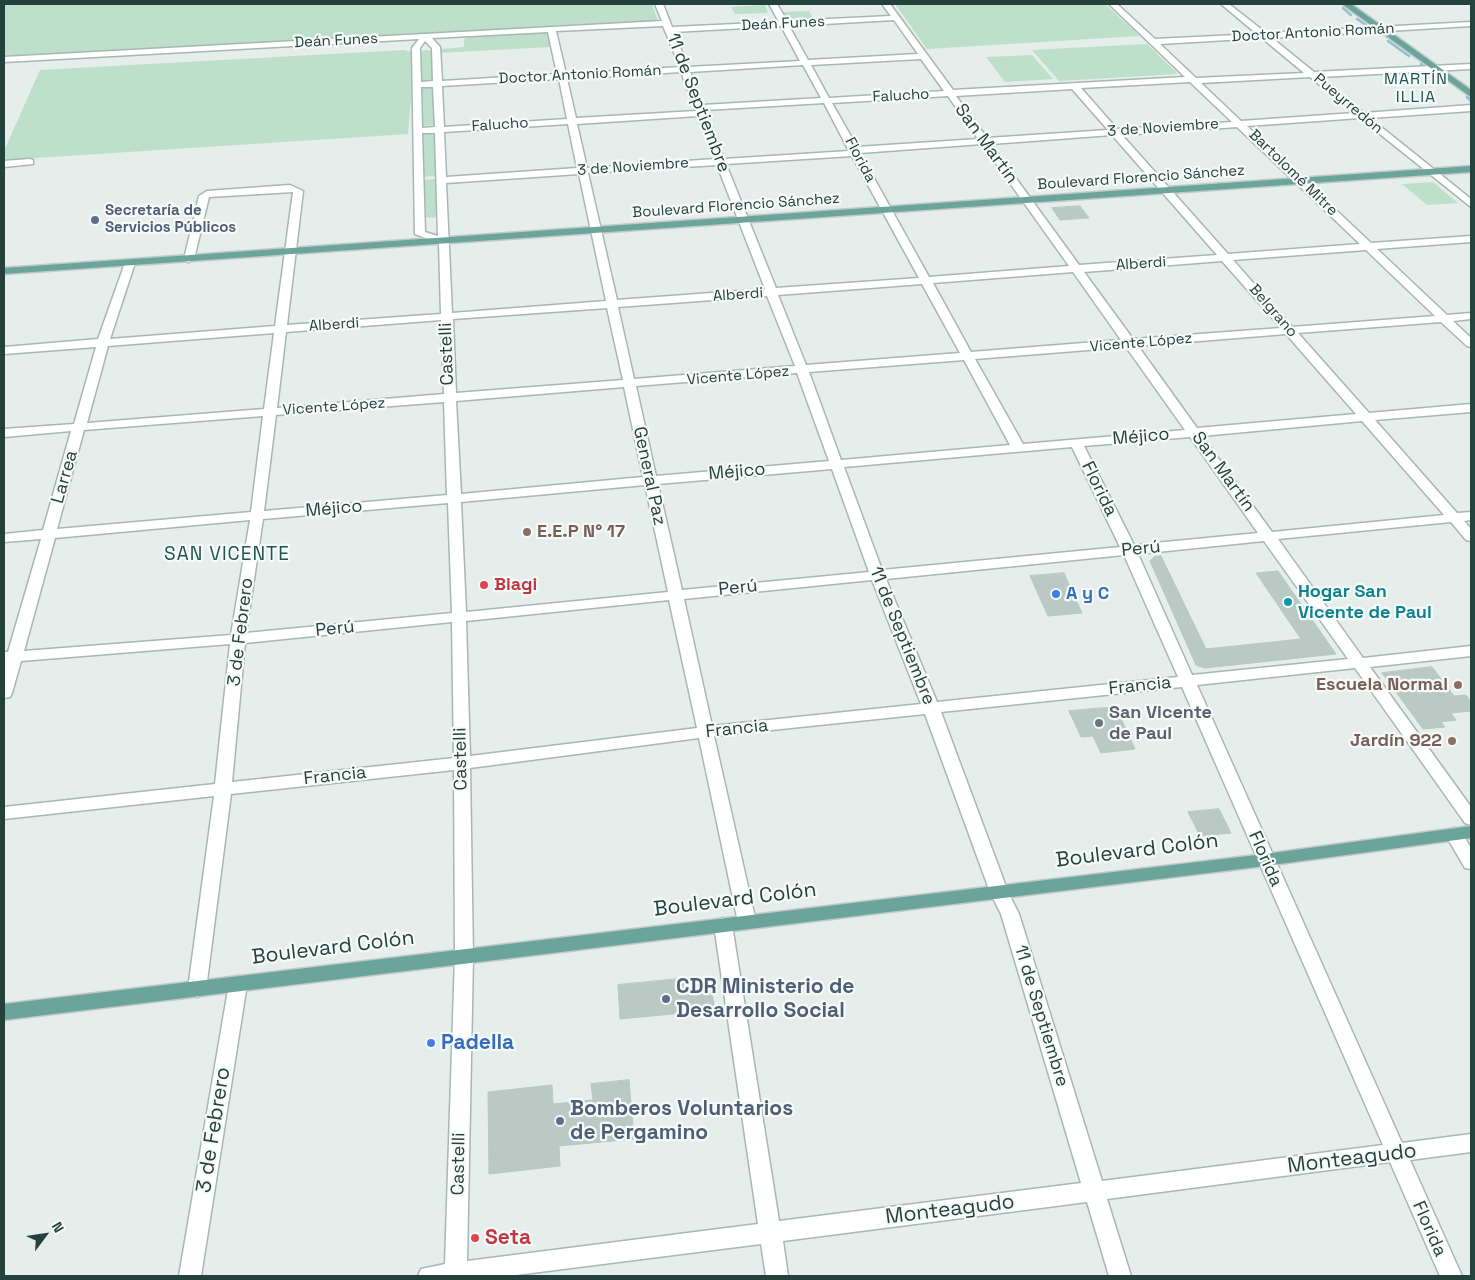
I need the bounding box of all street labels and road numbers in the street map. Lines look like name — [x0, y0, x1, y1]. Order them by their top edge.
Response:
street label: Deán Funes — [741, 13, 825, 35]
street label: Doctor Antonio Román — [1231, 20, 1395, 46]
street label: Deán Funes — [294, 30, 378, 52]
street label: 11 de Septiembre — [662, 31, 734, 175]
street label: Doctor Antonio Román — [498, 62, 662, 88]
street label: Pueyrredón — [1310, 70, 1386, 138]
street label: Falucho — [872, 86, 930, 106]
street label: San Martín — [950, 100, 1022, 188]
street label: Falucho — [471, 114, 529, 136]
street label: 3 de Noviembre — [1107, 115, 1219, 141]
street label: Bartolomé Mitre — [1245, 126, 1341, 220]
street label: Florida — [841, 134, 879, 186]
street label: 3 de Noviembre — [577, 154, 689, 180]
street label: Boulevard Florencio Sánchez — [1037, 162, 1245, 194]
street label: Boulevard Florencio Sánchez — [632, 190, 840, 222]
street label: Alberdi — [1115, 253, 1167, 275]
street label: Belgrano — [1245, 281, 1301, 341]
street label: Alberdi — [712, 284, 764, 306]
street label: Alberdi — [308, 314, 360, 336]
street label: Castelli — [435, 322, 459, 386]
street label: Vicente López — [1089, 330, 1193, 356]
street label: Vicente López — [686, 363, 790, 389]
street label: Vicente López — [282, 394, 386, 420]
street label: Méjico — [1112, 424, 1170, 450]
street label: General Paz — [628, 425, 670, 527]
street label: San Martín — [1187, 428, 1259, 516]
street label: Larrea — [47, 448, 83, 506]
street label: Florida — [1076, 458, 1122, 520]
street label: Méjico — [708, 459, 766, 485]
street label: Méjico — [305, 496, 363, 522]
street label: Perú — [1120, 536, 1162, 562]
street label: 11 de Septiembre — [864, 564, 940, 708]
street label: Perú — [717, 575, 759, 601]
street label: 3 de Febrero — [224, 577, 258, 687]
street label: Perú — [314, 616, 356, 642]
street label: Francia — [1107, 672, 1173, 700]
street label: Francia — [704, 715, 770, 743]
street label: Castelli — [450, 727, 472, 791]
street label: Francia — [302, 762, 368, 790]
street label: Florida — [1243, 828, 1287, 890]
street label: Boulevard Colón — [1054, 829, 1220, 873]
street label: Boulevard Colón — [652, 878, 818, 922]
street label: Boulevard Colón — [250, 926, 416, 970]
street label: 11 de Septiembre — [1009, 943, 1073, 1089]
street label: 3 de Febrero — [192, 1065, 236, 1195]
street label: Castelli — [448, 1132, 470, 1196]
street label: Monteagudo — [1286, 1139, 1418, 1179]
street label: Monteagudo — [884, 1190, 1016, 1230]
street label: Florida — [1407, 1198, 1451, 1260]

